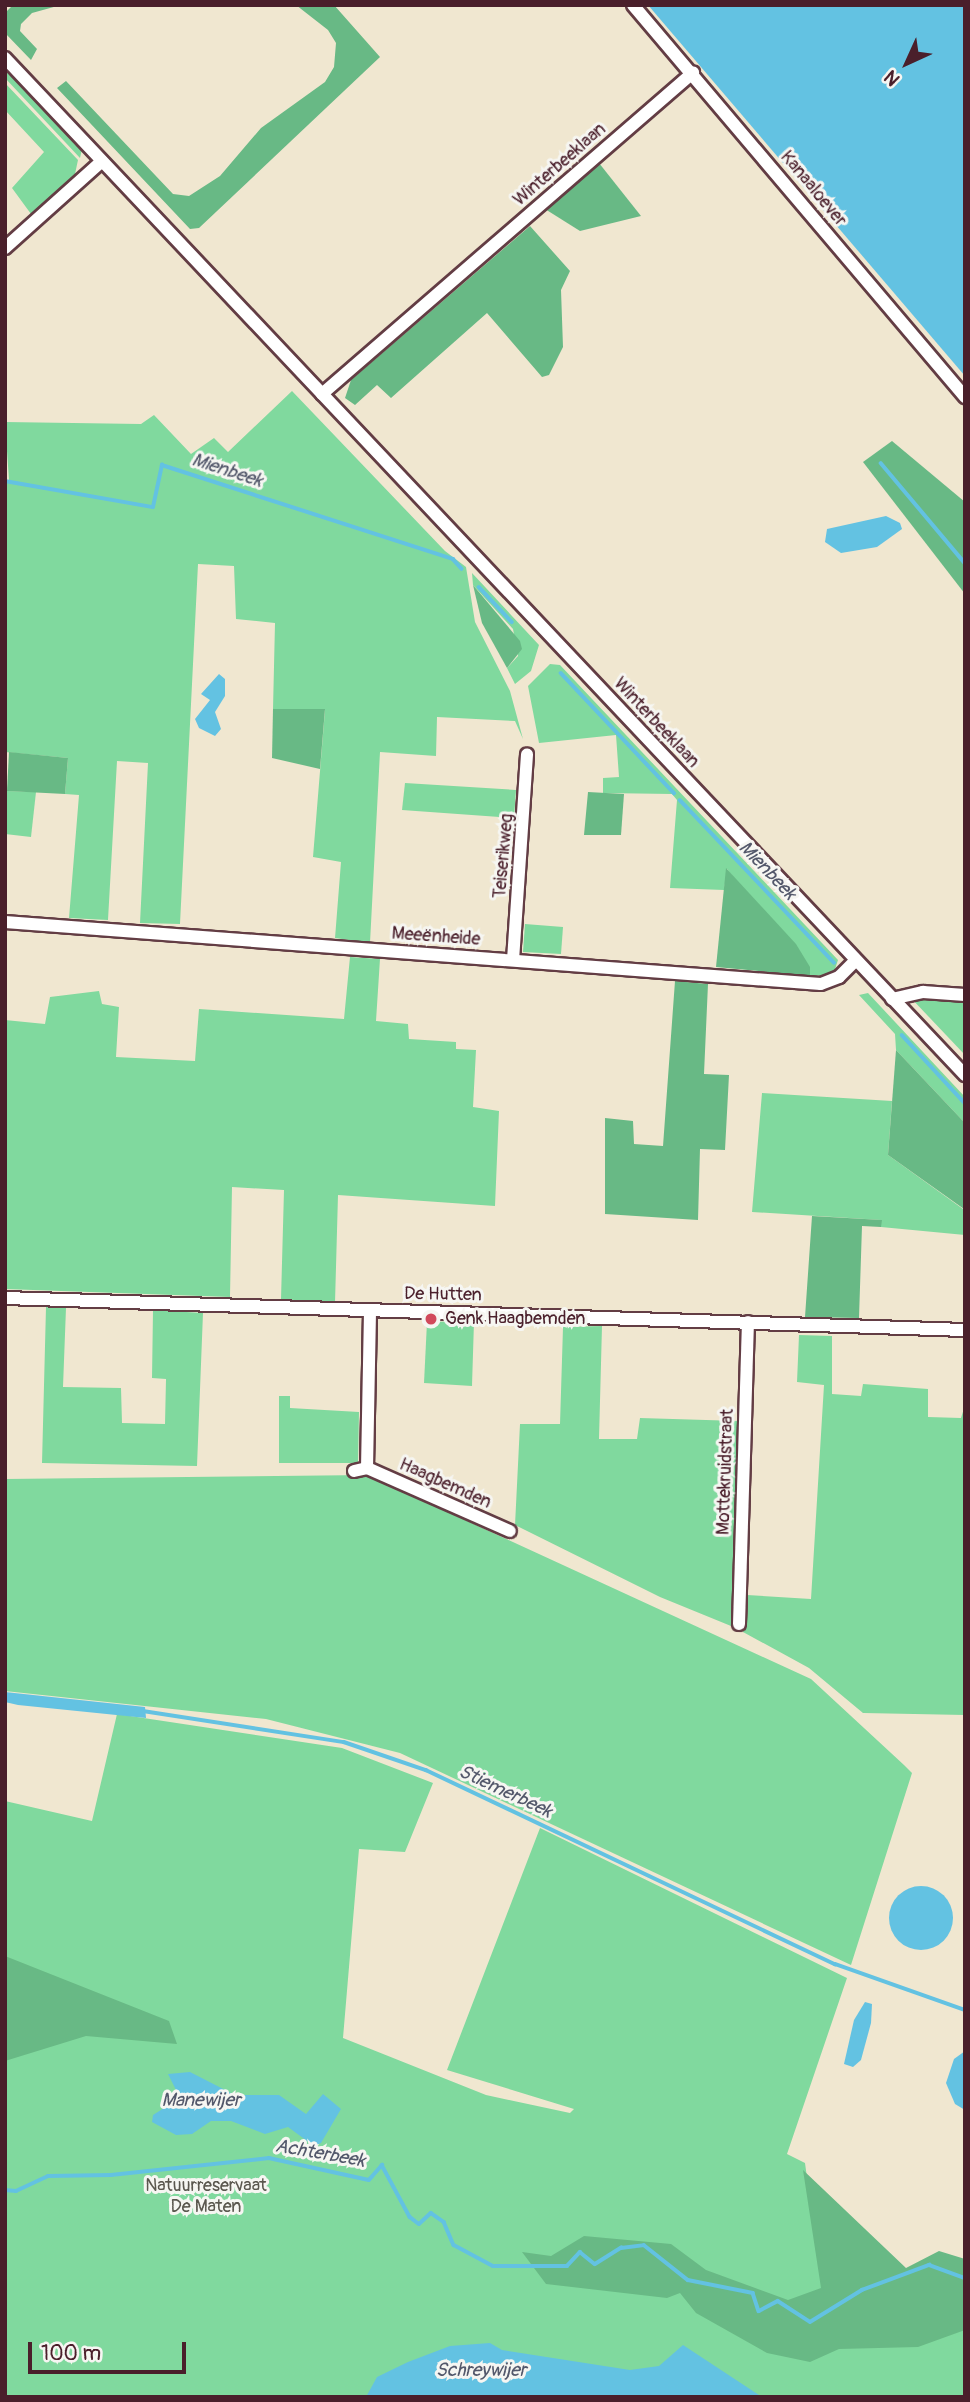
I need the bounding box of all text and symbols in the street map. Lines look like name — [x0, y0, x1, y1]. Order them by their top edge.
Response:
north arrow — [872, 28, 942, 98]
text: N — [879, 65, 905, 91]
street label: Winterbeeklaan — [509, 119, 611, 211]
street label: Kanaaloever — [775, 147, 851, 231]
water label: Mienbeek — [189, 449, 265, 493]
street label: Winterbeeklaan — [609, 673, 703, 773]
street label: Teiserikweg — [490, 813, 518, 899]
water label: Mienbeek — [734, 837, 800, 905]
street label: Meeënheide — [391, 923, 481, 951]
street label: De Hutten — [404, 1284, 482, 1306]
place label: Genk Haagbemden — [445, 1308, 585, 1330]
marker: Genk Haagbemden — [423, 1311, 439, 1327]
street label: Mottekruidstraat — [713, 1409, 739, 1535]
street label: Haagbemden — [396, 1454, 494, 1514]
water label: Stiemerbeek — [455, 1760, 555, 1824]
water label: Manewijer — [161, 2090, 241, 2112]
water label: Achterbeek — [273, 2135, 367, 2173]
park label: Natuurreservaat De Maten — [145, 2176, 267, 2218]
scale bar — [32, 2328, 189, 2372]
text: 100 m — [41, 2340, 101, 2367]
water label: Schreywijer — [436, 2360, 526, 2382]

